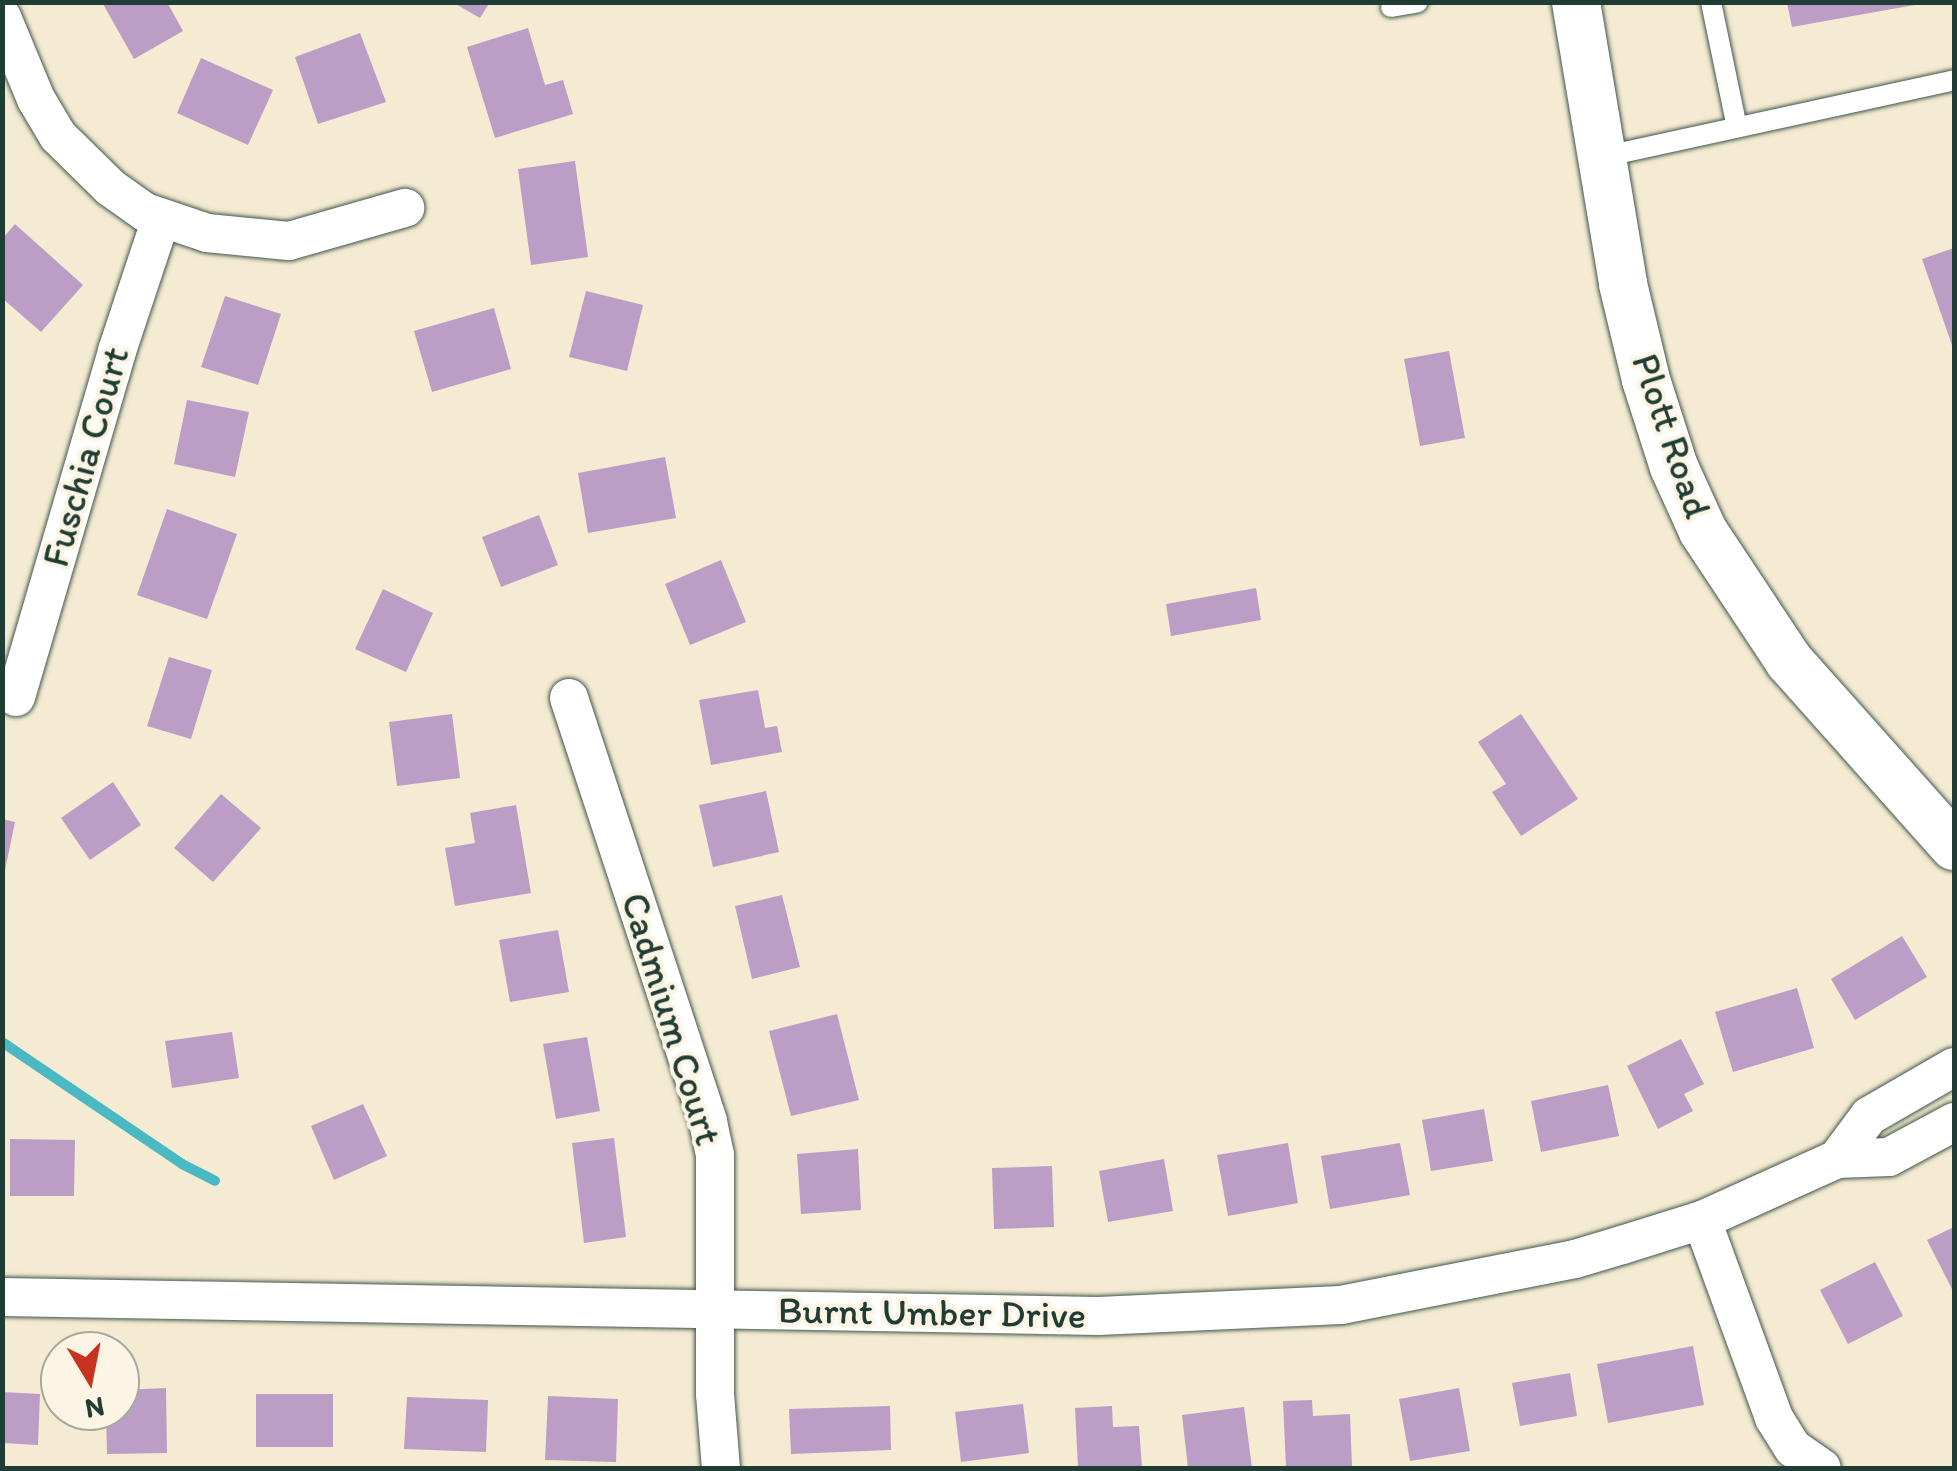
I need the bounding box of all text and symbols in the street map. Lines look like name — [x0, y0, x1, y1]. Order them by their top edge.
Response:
street label: Fuschia Court — [33, 342, 139, 572]
street label: Plott Road — [1622, 349, 1720, 523]
street label: Cadmium Court — [611, 887, 731, 1151]
street label: Burnt Umber Drive — [778, 1288, 1086, 1338]
north arrow — [40, 1331, 140, 1431]
text: N — [83, 1390, 107, 1427]

